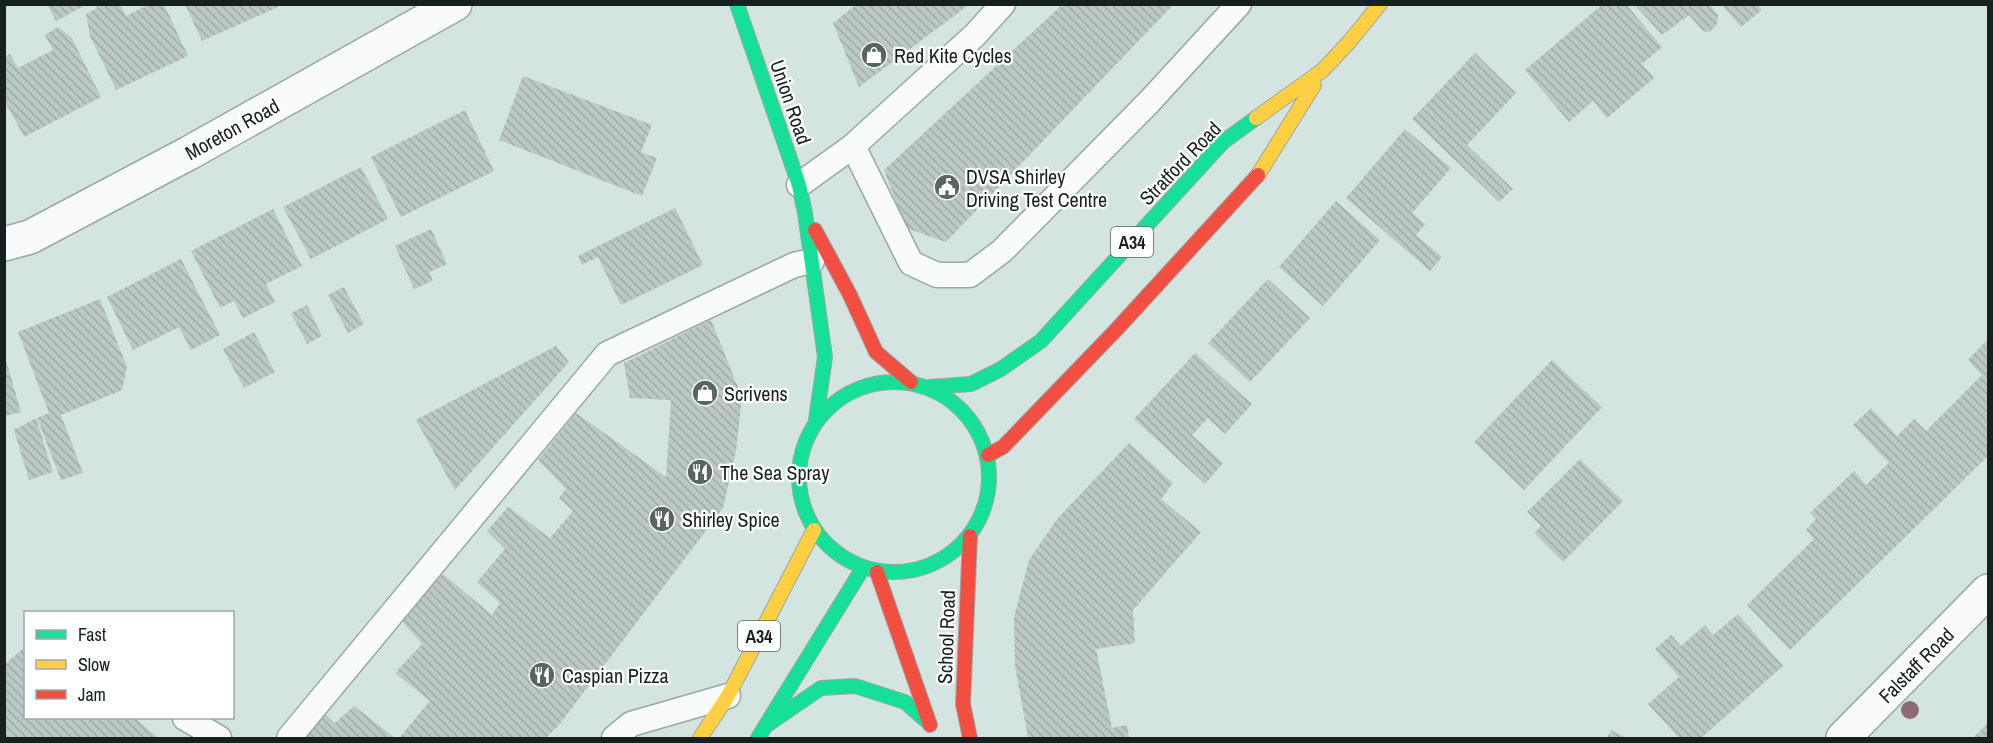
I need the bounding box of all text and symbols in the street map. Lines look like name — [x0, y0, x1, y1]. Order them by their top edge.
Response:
shop icon: Red Kite Cycles — [859, 40, 889, 70]
place label: Red Kite Cycles — [894, 42, 1012, 69]
street label: Union Road — [764, 56, 818, 148]
street label: Moreton Road — [180, 92, 284, 166]
street label: Stratford Road — [1133, 115, 1227, 211]
place label: DVSA Shirley Driving Test Centre — [966, 163, 1107, 213]
public building icon: DVSA Shirley Driving Test Centre — [932, 172, 962, 202]
road number: A34 — [1111, 227, 1153, 257]
shop icon: Scrivens — [690, 378, 720, 408]
place label: Scrivens — [724, 380, 788, 407]
restaurant icon: The Sea Spray — [685, 457, 715, 487]
place label: The Sea Spray — [720, 459, 830, 486]
restaurant icon: Shirley Spice — [647, 504, 677, 534]
place label: Shirley Spice — [682, 506, 780, 533]
street label: School Road — [931, 590, 961, 684]
legend — [24, 611, 234, 719]
road number: A34 — [738, 621, 780, 651]
street label: Falstaff Road — [1872, 621, 1960, 709]
text: Fast — [78, 622, 106, 647]
text: Slow — [78, 652, 110, 677]
restaurant icon: Caspian Pizza — [527, 660, 557, 690]
place label: Caspian Pizza — [562, 662, 669, 689]
text: Jam — [78, 682, 106, 707]

